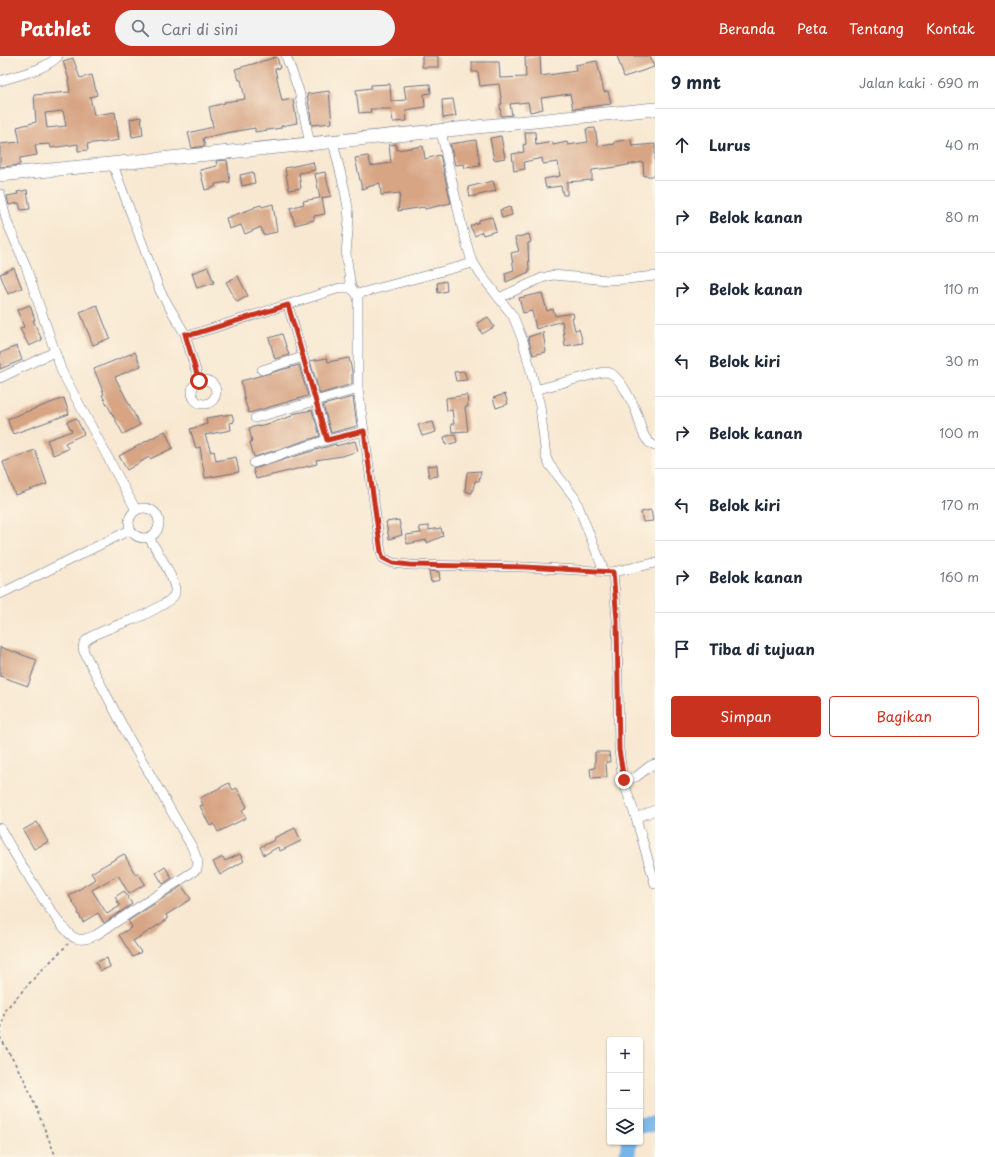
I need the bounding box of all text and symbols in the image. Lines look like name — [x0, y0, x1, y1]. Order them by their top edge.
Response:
search box — [115, 10, 395, 46]
text: Pathlet — [20, 14, 91, 42]
icon: search — [129, 17, 151, 39]
text: Cari di sini — [161, 17, 238, 40]
text: Beranda — [718, 18, 775, 39]
text: Peta — [797, 18, 827, 39]
text: Tentang — [849, 18, 904, 39]
text: Kontak — [926, 18, 975, 39]
text: 9 mnt — [671, 69, 721, 95]
text: Jalan kaki · 690 m — [859, 73, 979, 92]
text: Lurus — [709, 133, 750, 156]
icon: ahead — [671, 134, 693, 156]
text: 40 m — [945, 135, 979, 154]
text: Belok kanan — [709, 205, 803, 228]
icon: right — [671, 206, 693, 228]
text: 80 m — [945, 207, 979, 226]
text: Belok kanan — [709, 277, 803, 300]
icon: right — [671, 278, 693, 300]
text: 110 m — [944, 279, 979, 298]
text: Belok kiri — [709, 349, 780, 372]
icon: left — [671, 350, 693, 372]
text: 30 m — [945, 351, 979, 370]
route start — [190, 372, 208, 390]
text: Belok kanan — [709, 421, 803, 444]
icon: right — [671, 422, 693, 444]
text: 100 m — [939, 423, 979, 442]
text: Belok kiri — [709, 493, 780, 516]
icon: left — [671, 494, 693, 516]
text: 170 m — [941, 495, 979, 514]
text: Belok kanan — [709, 565, 803, 588]
icon: right — [671, 566, 693, 588]
text: 160 m — [940, 567, 979, 586]
text: Tiba di tujuan — [709, 637, 815, 660]
icon: arrive — [671, 638, 693, 660]
button: Simpan — [671, 696, 821, 737]
button: Bagikan — [829, 696, 979, 737]
route end — [615, 771, 633, 789]
map controls — [607, 1037, 643, 1145]
button: + — [607, 1037, 643, 1073]
button: − — [607, 1073, 643, 1109]
button: layers — [607, 1109, 643, 1145]

